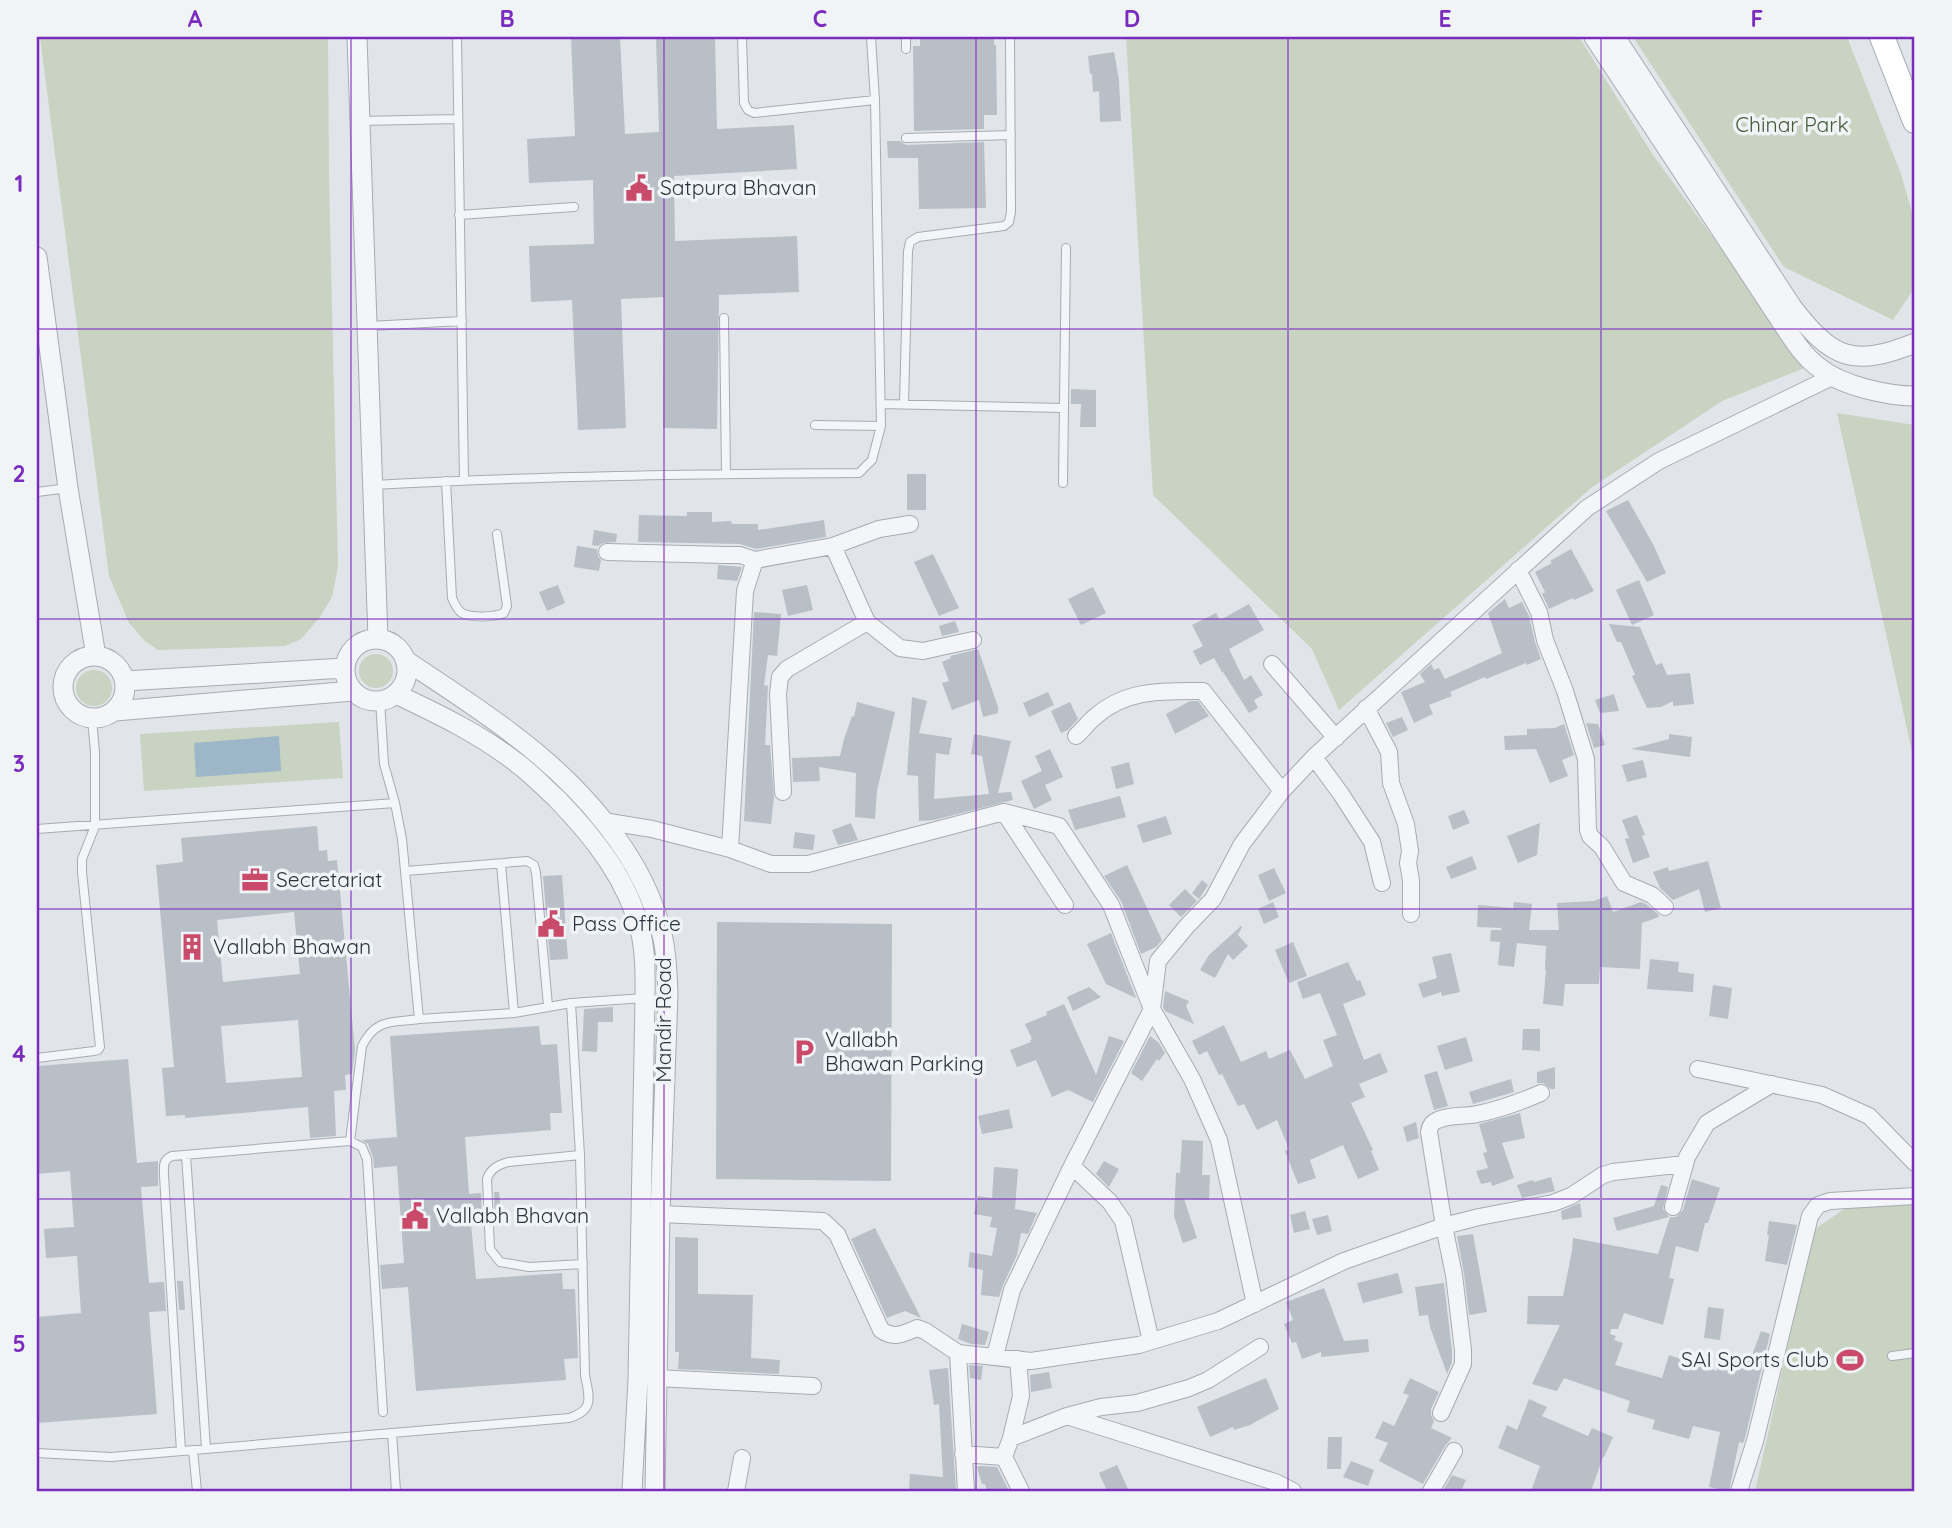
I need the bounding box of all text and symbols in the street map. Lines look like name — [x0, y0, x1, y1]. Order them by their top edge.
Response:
text: A — [188, 4, 203, 33]
text: B — [499, 4, 515, 33]
text: C — [813, 4, 827, 33]
text: D — [1124, 4, 1140, 33]
text: E — [1438, 4, 1452, 33]
text: F — [1751, 4, 1763, 33]
park label: Chinar Park — [1735, 111, 1849, 137]
text: 1 — [15, 169, 23, 198]
public building icon: Satpura Bhavan — [624, 173, 654, 203]
place label: Satpura Bhavan — [660, 174, 817, 200]
text: 2 — [12, 459, 26, 488]
text: 3 — [13, 749, 25, 778]
office icon: Secretariat — [240, 865, 270, 895]
place label: Secretariat — [276, 866, 382, 892]
public building icon: Pass Office — [536, 909, 566, 939]
place label: Pass Office — [572, 910, 681, 936]
building icon: Vallabh Bhawan — [177, 932, 207, 962]
place label: Vallabh Bhawan — [213, 933, 371, 959]
street label: Mandir Road — [650, 957, 676, 1083]
place label: Vallabh Bhawan Parking — [825, 1026, 984, 1076]
parking icon: Vallabh Bhawan Parking — [789, 1037, 819, 1067]
text: 4 — [12, 1039, 26, 1068]
public building icon: Vallabh Bhavan — [400, 1201, 430, 1231]
place label: Vallabh Bhavan — [436, 1202, 589, 1228]
text: 5 — [12, 1329, 26, 1358]
sports icon: SAI Sports Club — [1835, 1345, 1865, 1375]
place label: SAI Sports Club — [1681, 1346, 1829, 1372]

